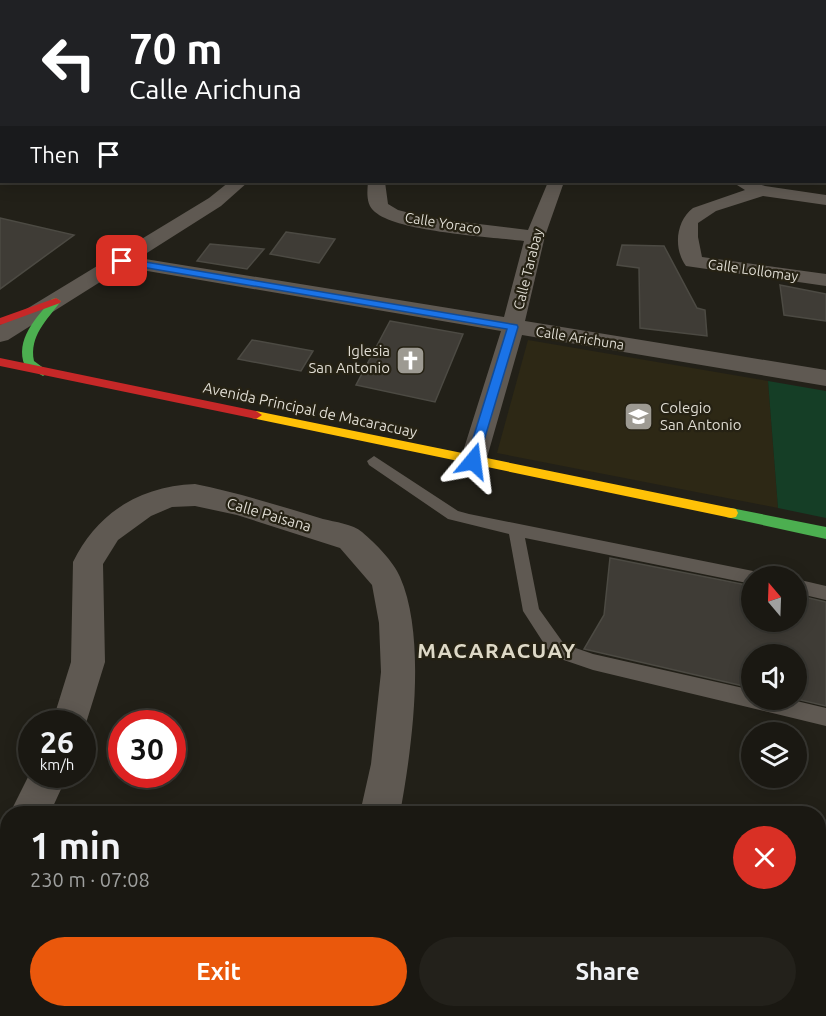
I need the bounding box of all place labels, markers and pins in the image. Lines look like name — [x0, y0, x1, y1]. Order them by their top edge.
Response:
pin — [96, 235, 147, 286]
place label: Iglesia San Antonio — [308, 342, 390, 376]
church icon: Iglesia San Antonio — [395, 344, 427, 376]
place label: Colegio San Antonio — [660, 399, 742, 433]
school or university icon: Colegio San Antonio — [623, 401, 655, 433]

